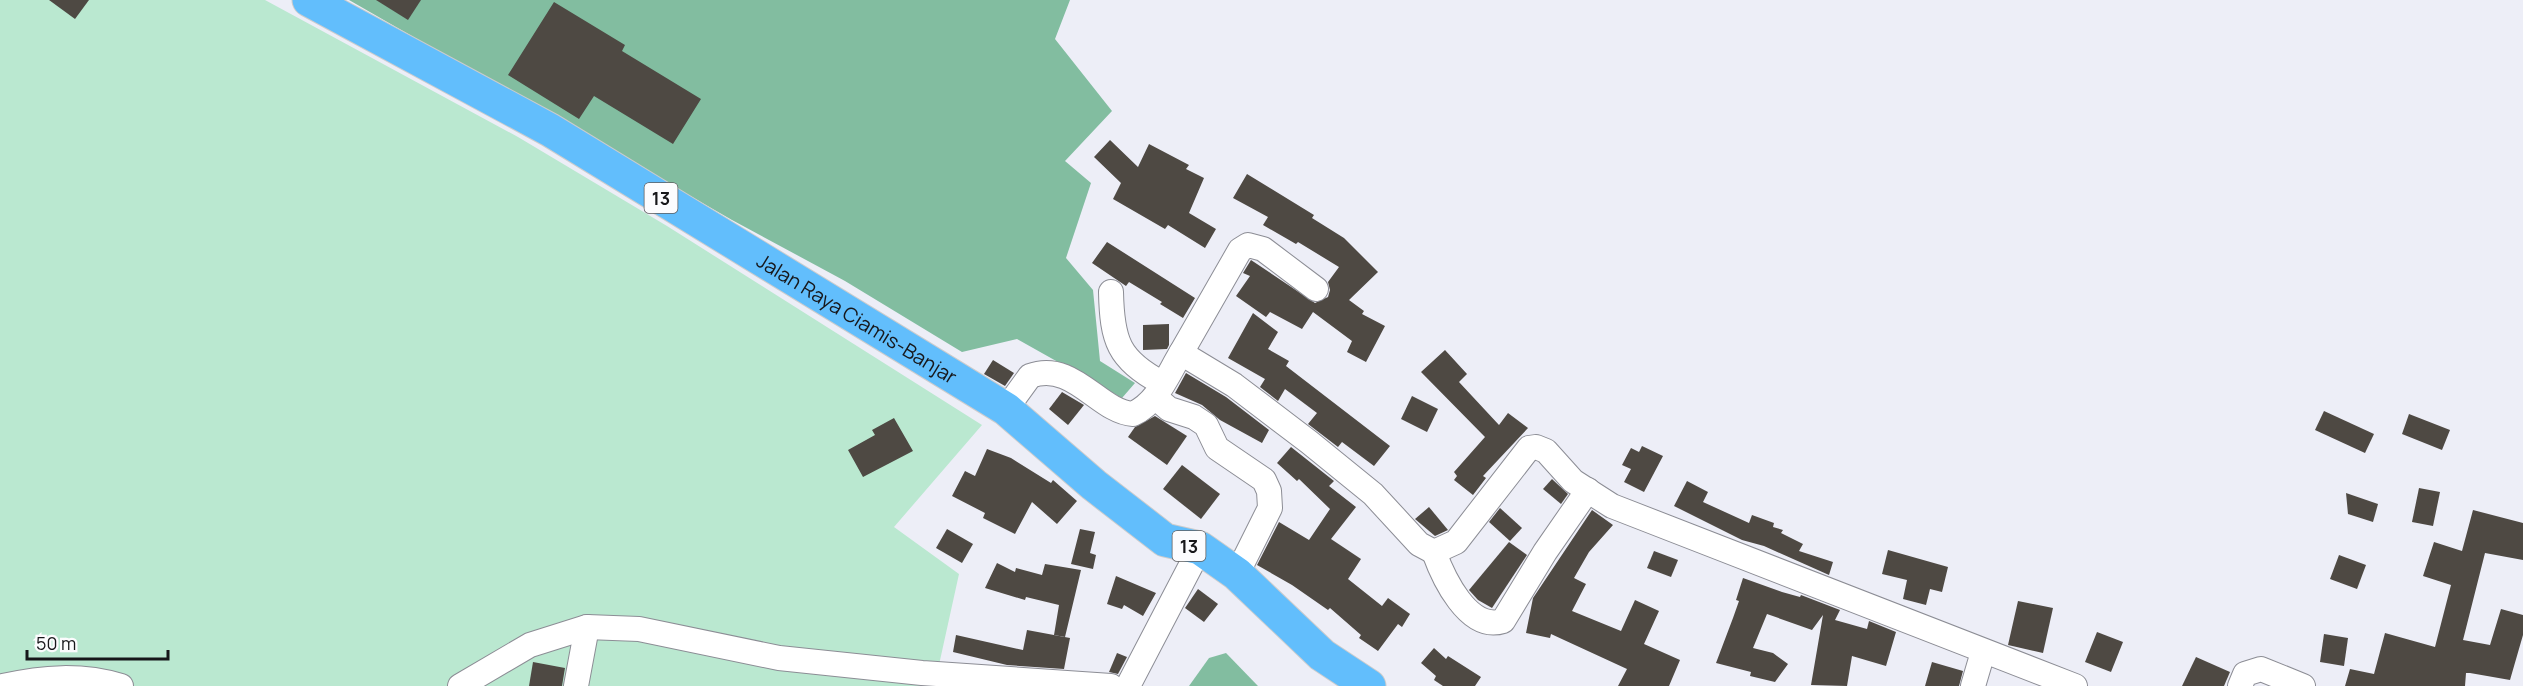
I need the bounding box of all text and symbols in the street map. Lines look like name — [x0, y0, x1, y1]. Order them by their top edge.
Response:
road number: 13 — [644, 183, 678, 213]
street label: Jalan Raya Ciamis-Banjar — [752, 246, 962, 389]
road number: 13 — [1172, 531, 1206, 561]
scale bar — [27, 623, 168, 661]
text: 50 m — [36, 631, 76, 655]

